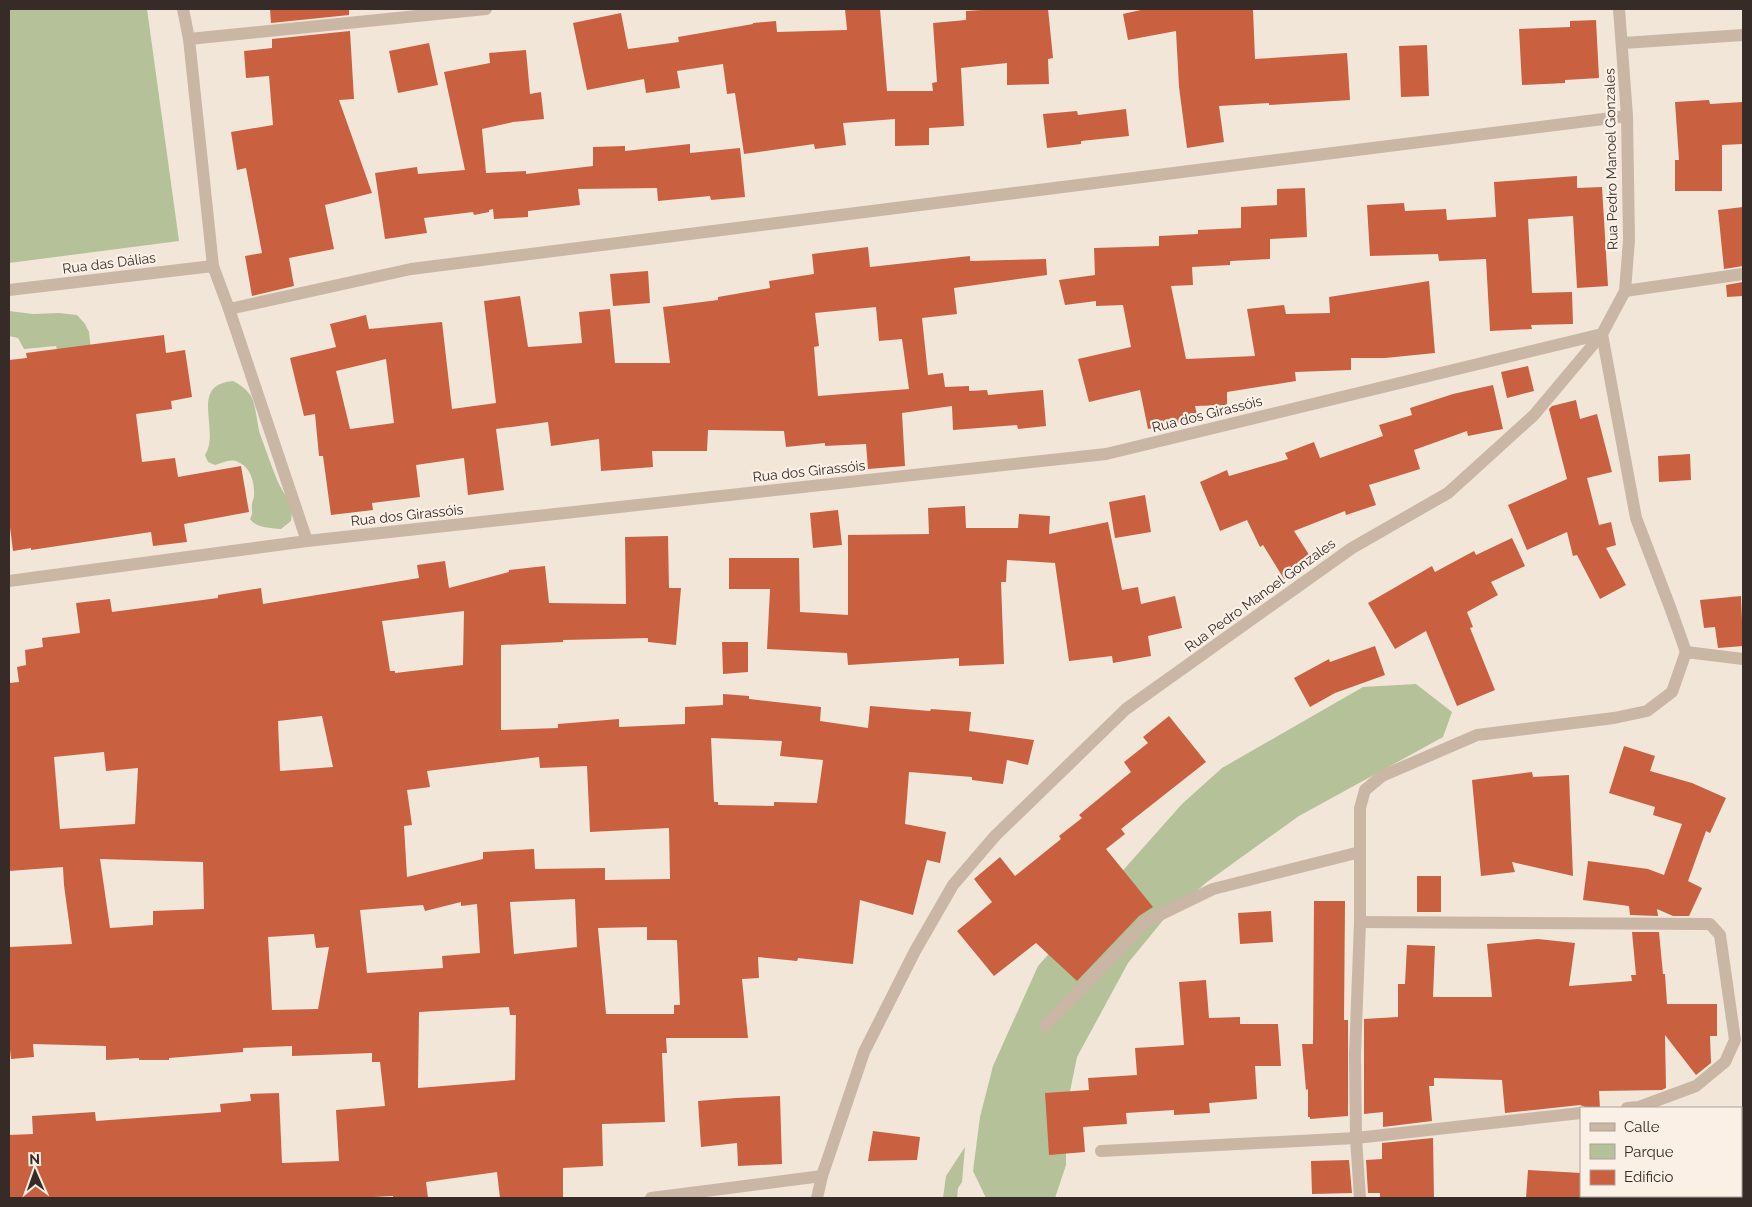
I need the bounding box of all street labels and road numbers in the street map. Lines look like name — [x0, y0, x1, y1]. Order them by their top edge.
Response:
street label: Rua Pedro Manoel Gonzales — [1601, 68, 1621, 250]
street label: Rua das Dálias — [61, 249, 157, 277]
street label: Rua dos Girassóis — [1150, 392, 1264, 435]
street label: Rua dos Girassóis — [752, 457, 866, 485]
street label: Rua dos Girassóis — [350, 501, 464, 529]
street label: Rua Pedro Manoel Gonzales — [1182, 535, 1338, 655]

